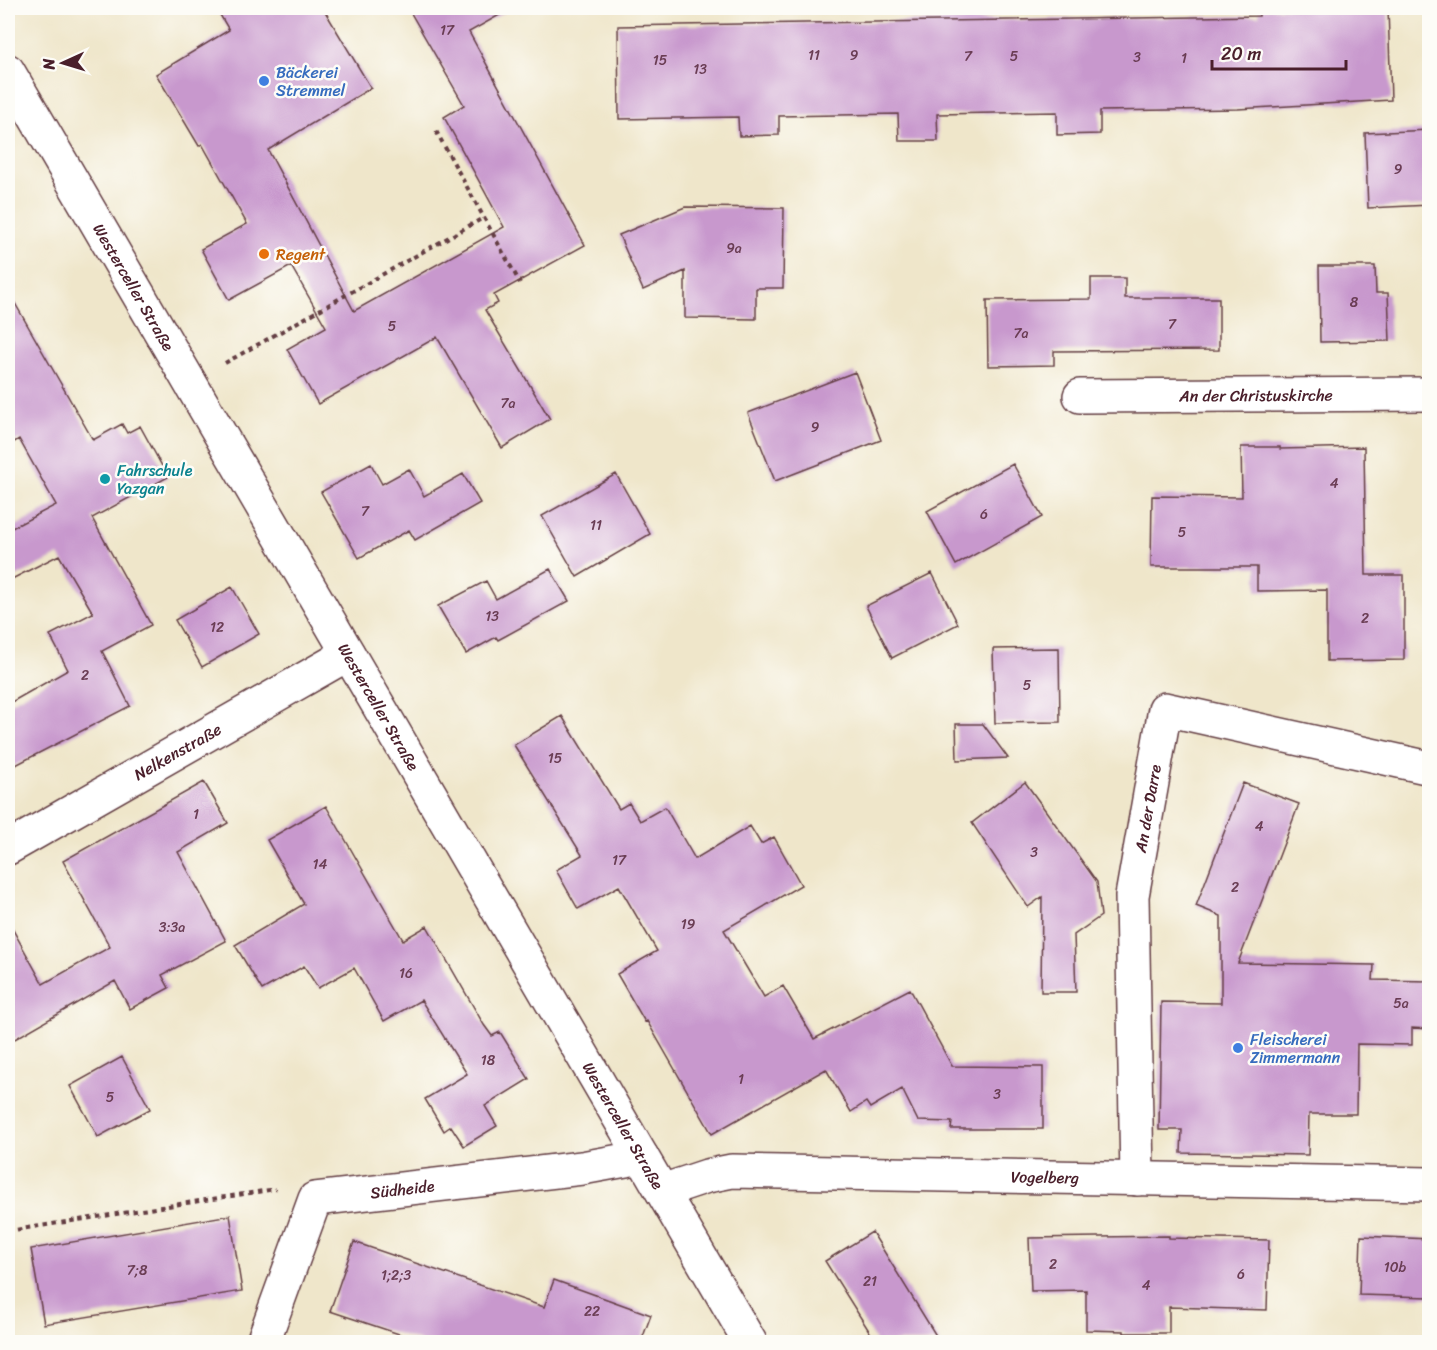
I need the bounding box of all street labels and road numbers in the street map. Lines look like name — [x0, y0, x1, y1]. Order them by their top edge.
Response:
street label: Westerceller Straße — [85, 217, 183, 357]
street label: An der Christuskirche — [1178, 380, 1333, 410]
street label: Westerceller Straße — [330, 637, 428, 776]
street label: Nelkenstraße — [128, 715, 227, 788]
street label: An der Darre — [1125, 762, 1170, 856]
street label: Westerceller Straße — [575, 1056, 673, 1195]
street label: Vogelberg — [1011, 1162, 1079, 1192]
street label: Südheide — [369, 1171, 436, 1207]

